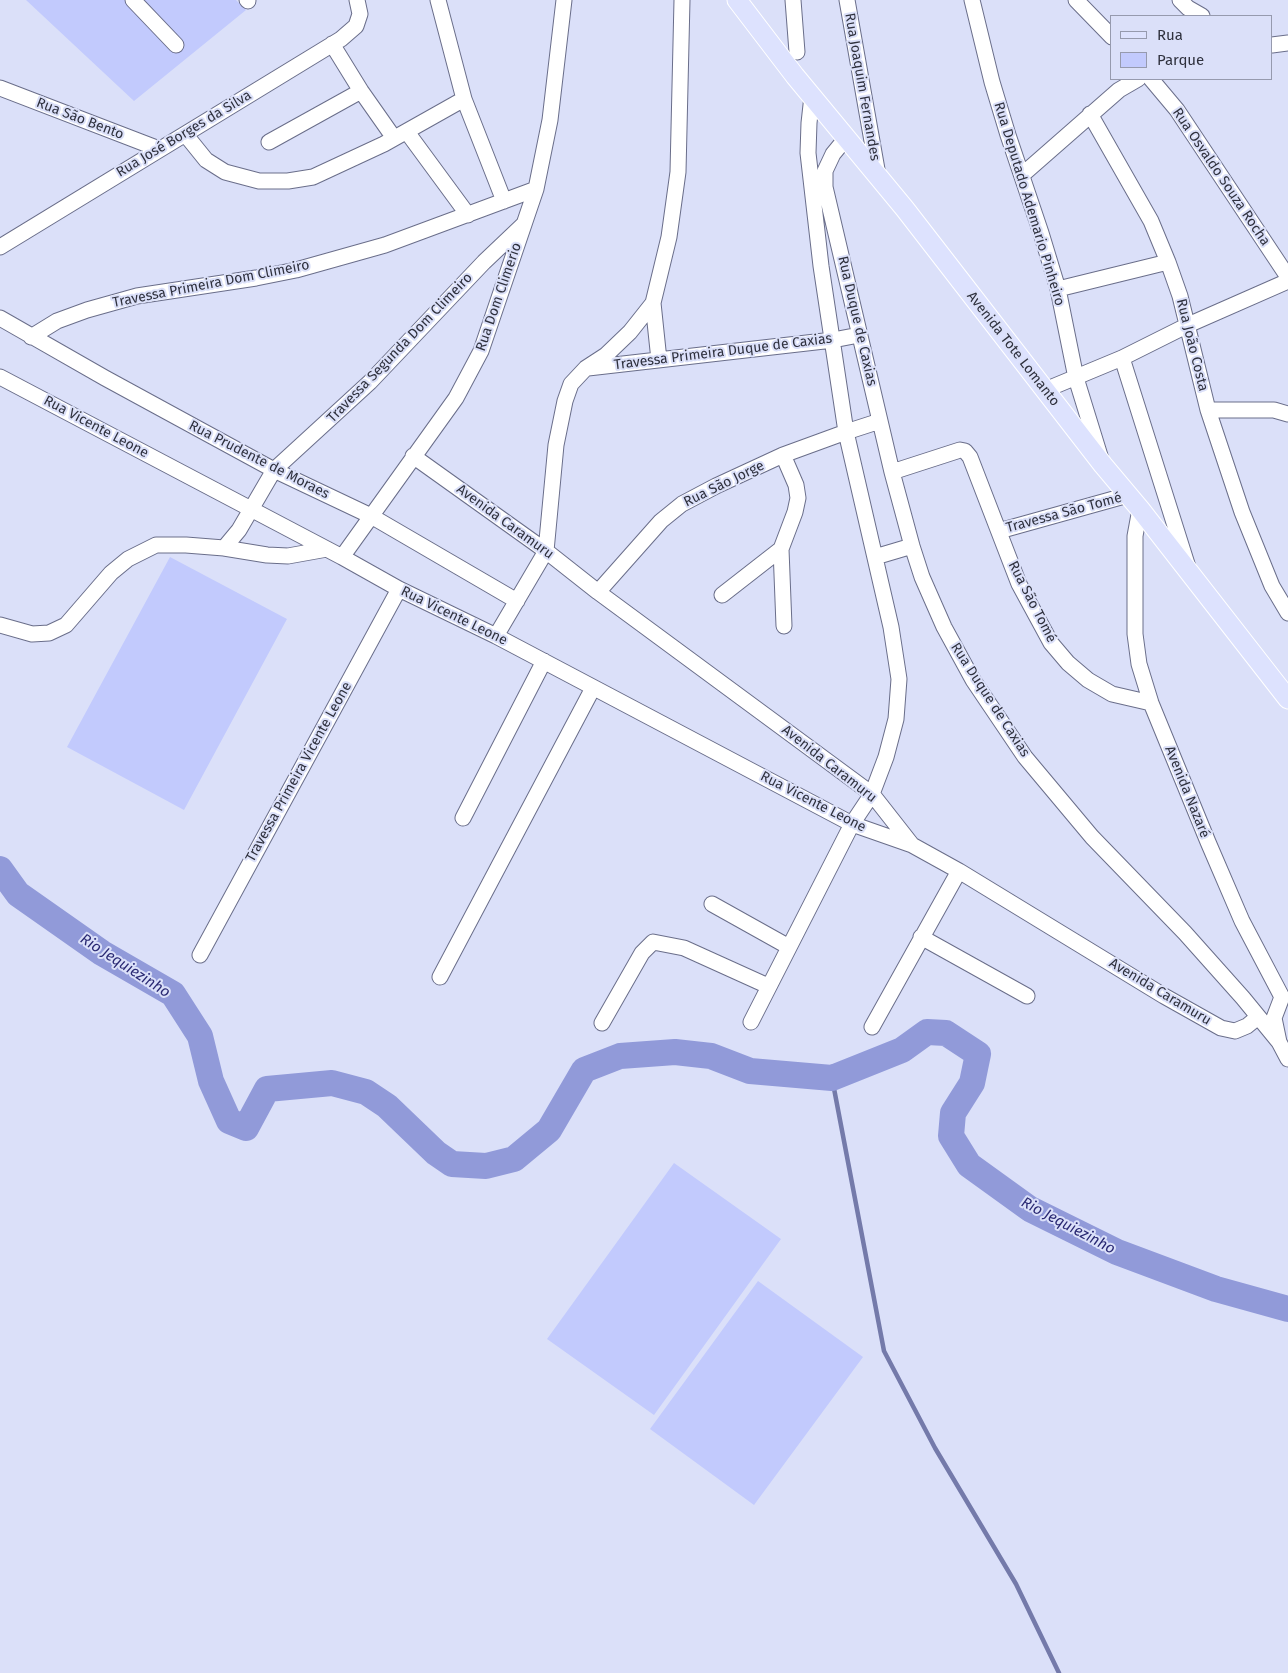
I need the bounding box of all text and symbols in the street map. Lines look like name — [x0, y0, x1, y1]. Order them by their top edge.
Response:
street label: Rua Joaquim Fernandes — [841, 12, 883, 162]
legend — [1110, 15, 1273, 80]
text: Rua — [1157, 26, 1183, 44]
text: Parque — [1157, 51, 1204, 69]
street label: Rua José Borges da Silva — [113, 87, 255, 181]
street label: Rua São Bento — [34, 95, 126, 143]
street label: Rua Deputado Ademario Pinheiro — [990, 100, 1068, 308]
street label: Rua Osvaldo Souza Rocha — [1169, 105, 1273, 249]
street label: Rua Dom Climerio — [473, 240, 525, 354]
street label: Rua Duque de Caxias — [834, 254, 880, 388]
street label: Travessa Primeira Dom Climeiro — [111, 257, 311, 311]
street label: Travessa Segunda Dom Climeiro — [324, 270, 476, 426]
street label: Avenida Tote Lomanto — [963, 288, 1063, 410]
street label: Rua João Costa — [1172, 297, 1212, 393]
street label: Travessa Primeira Duque de Caxias — [613, 330, 833, 374]
street label: Rua Vicente Leone — [41, 392, 151, 462]
street label: Rua Prudente de Moraes — [186, 417, 332, 503]
street label: Rua São Jorge — [681, 457, 767, 511]
street label: Avenida Caramuru — [453, 481, 557, 563]
street label: Travessa São Tomé — [1004, 489, 1124, 537]
street label: Rua São Tomé — [1004, 558, 1060, 646]
street label: Rua Vicente Leone — [398, 583, 510, 649]
street label: Rua Duque de Caxias — [947, 640, 1033, 760]
street label: Travessa Primeira Vicente Leone — [242, 679, 356, 865]
street label: Avenida Caramuru — [778, 722, 880, 806]
street label: Avenida Nazaré — [1161, 744, 1213, 840]
street label: Rua Vicente Leone — [757, 768, 869, 836]
water label: Rio Jequiezinho — [77, 930, 173, 1002]
street label: Avenida Caramuru — [1106, 955, 1214, 1029]
water label: Rio Jequiezinho — [1018, 1194, 1118, 1258]

